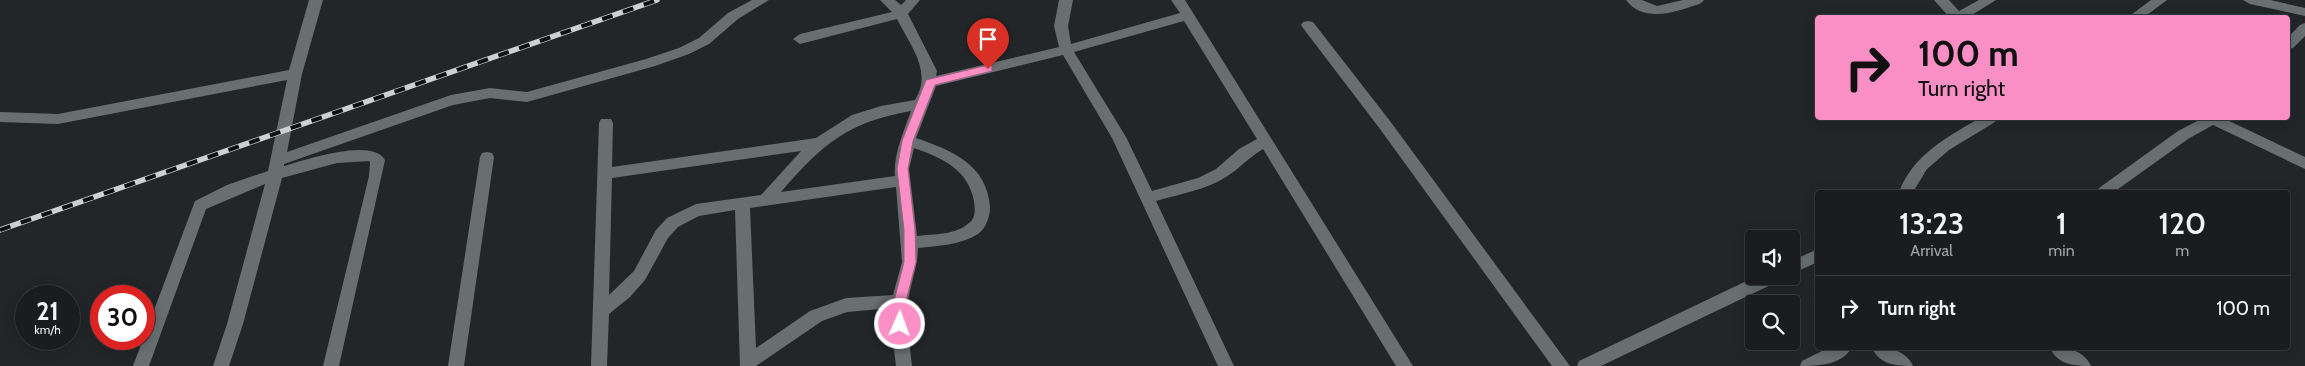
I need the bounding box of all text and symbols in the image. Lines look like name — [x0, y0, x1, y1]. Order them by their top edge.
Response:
pin — [967, 18, 1009, 69]
icon: arrive — [974, 25, 1002, 53]
text: 100 m — [1918, 32, 2019, 75]
icon: right — [1835, 35, 1900, 100]
text: Turn right — [1918, 75, 2005, 102]
text: 13:23 — [1899, 205, 1964, 242]
text: 1 — [2056, 205, 2067, 242]
text: 120 — [2159, 205, 2206, 242]
map controls — [1745, 230, 1800, 350]
button: sound — [1745, 230, 1800, 285]
text: Arrival — [1910, 241, 1953, 260]
text: min — [2048, 241, 2075, 260]
text: m — [2175, 241, 2189, 260]
speed limit sign: 30 — [90, 285, 155, 350]
icon: right — [1835, 294, 1863, 322]
button: search — [1745, 295, 1800, 350]
text: 21 — [36, 296, 59, 326]
position arrow — [873, 297, 925, 349]
text: Turn right — [1878, 297, 1956, 320]
text: 100 m — [2216, 297, 2270, 320]
text: km/h — [34, 322, 61, 337]

